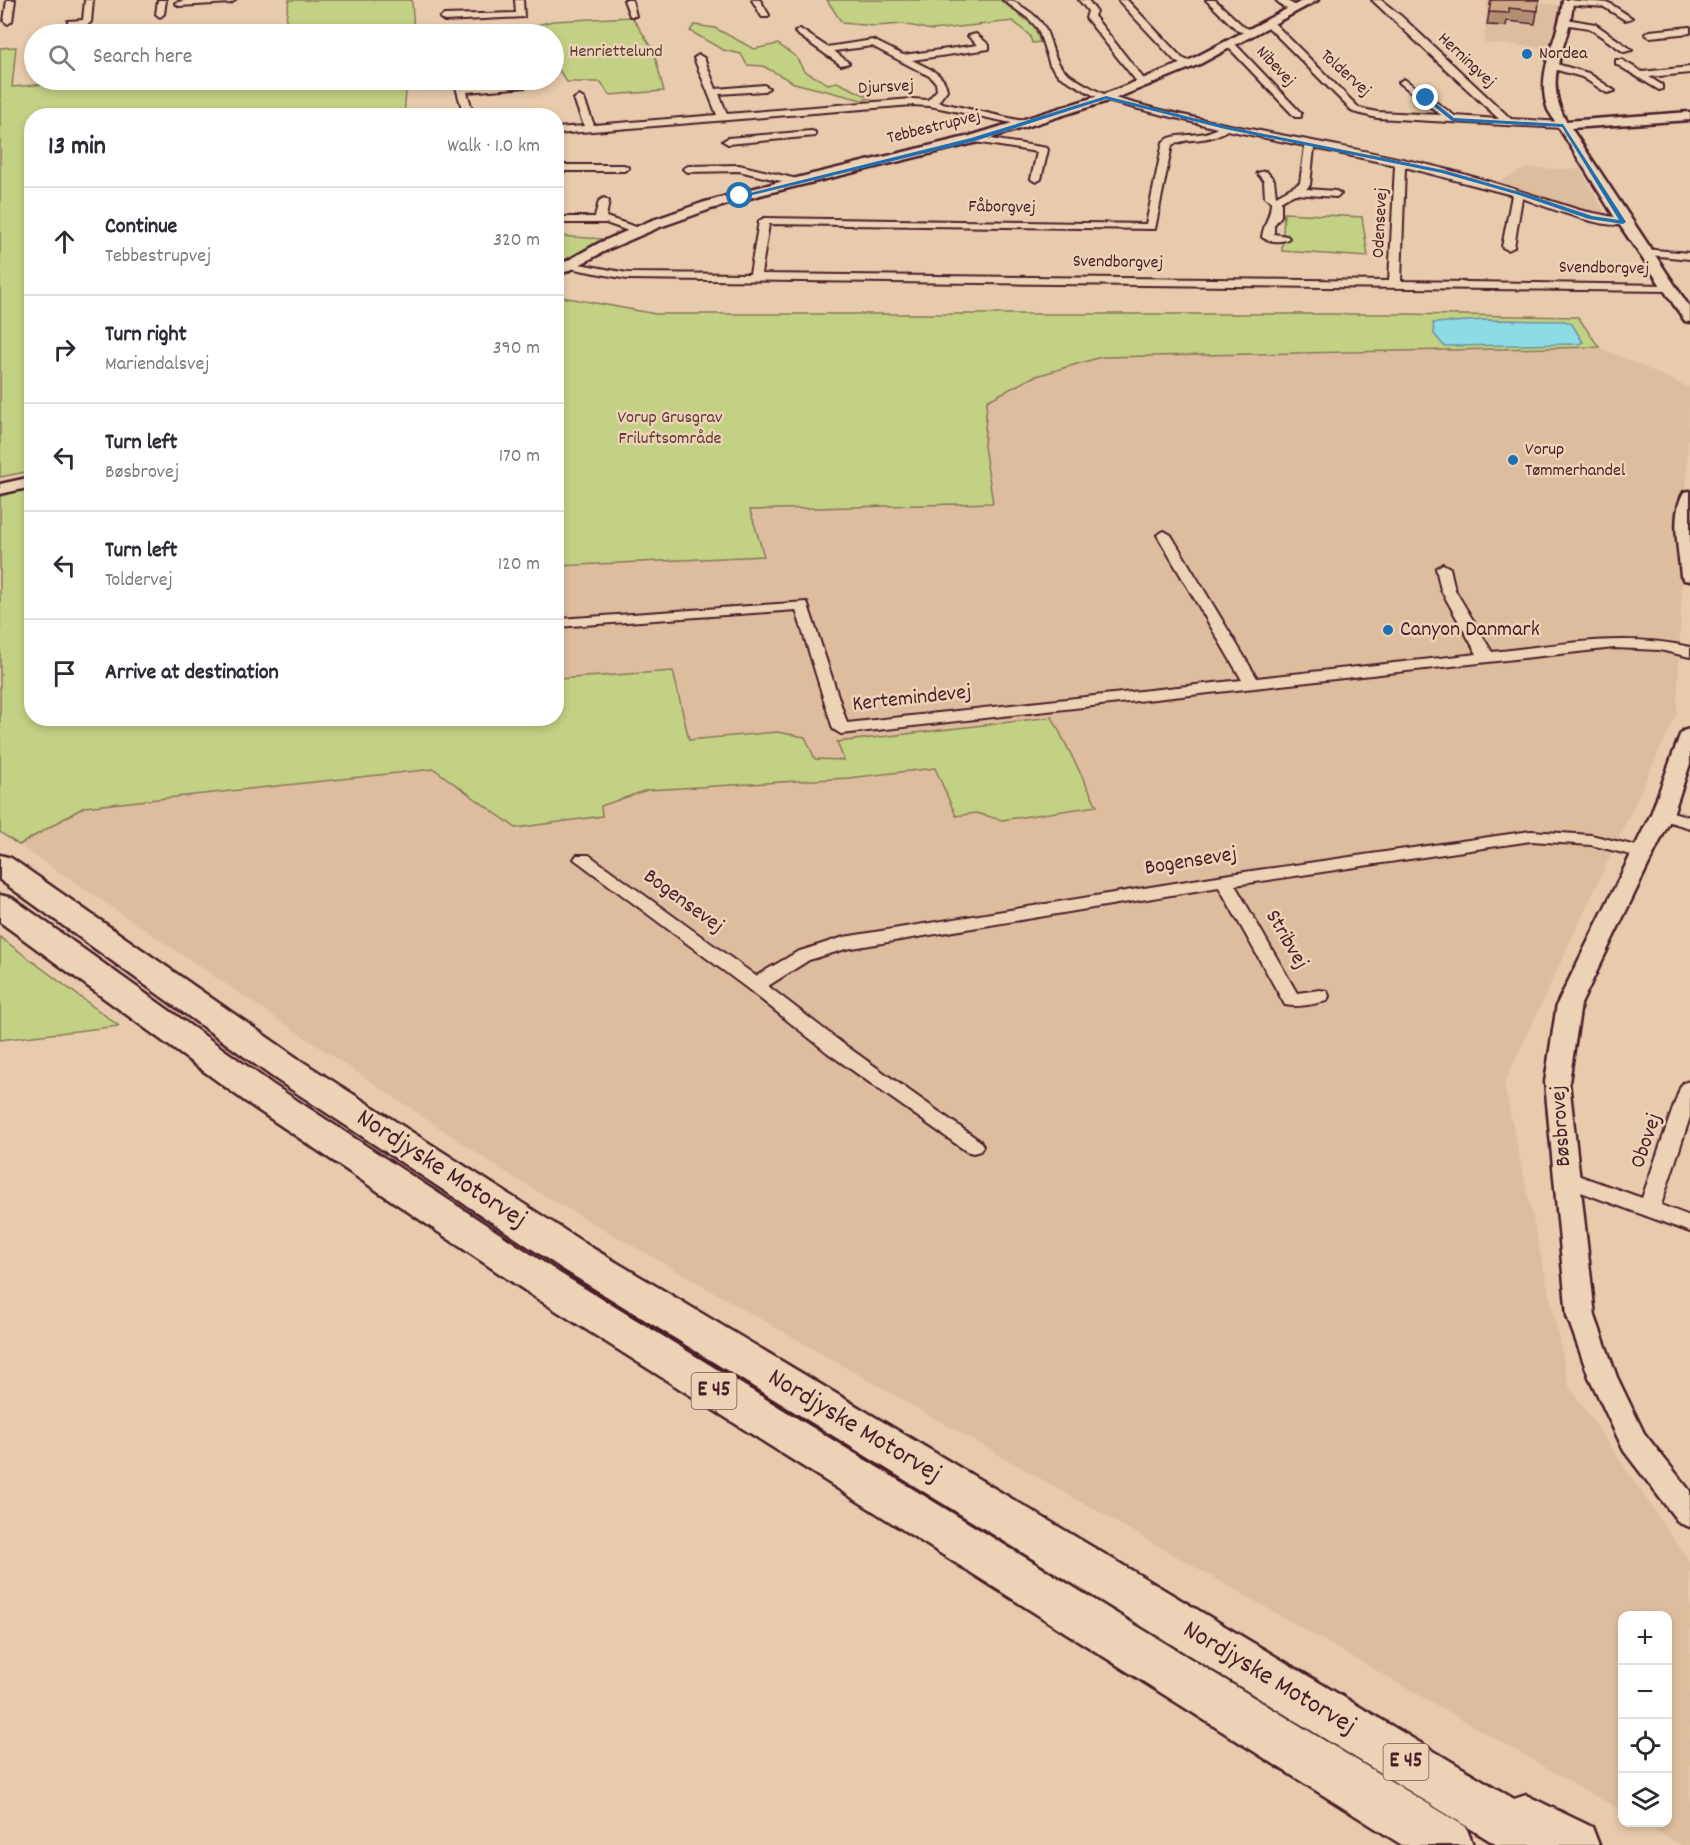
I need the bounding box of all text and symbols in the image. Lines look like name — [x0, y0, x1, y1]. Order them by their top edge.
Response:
search box — [24, 24, 564, 90]
street label: Herningvej — [1431, 27, 1501, 95]
park label: Henriettelund — [569, 40, 663, 65]
icon: search — [45, 41, 78, 74]
street label: Nibevej — [1249, 41, 1301, 93]
text: Search here — [93, 42, 192, 73]
place label: Nordea — [1539, 42, 1588, 67]
street label: Toldervej — [1314, 44, 1376, 104]
marker: Nordea — [1520, 47, 1534, 61]
street label: Djursvej — [857, 74, 915, 102]
route end — [1412, 84, 1438, 110]
street label: Tebbestrupvej — [885, 104, 983, 152]
text: 13 min — [48, 129, 106, 166]
text: Walk · 1.0 km — [447, 133, 540, 161]
route start — [726, 182, 752, 208]
street label: Odensevej — [1367, 187, 1395, 259]
street label: Fåborgvej — [968, 195, 1036, 221]
text: Continue — [105, 212, 177, 243]
icon: ahead — [48, 225, 81, 258]
text: 320 m — [493, 227, 540, 255]
text: Tebbestrupvej — [105, 243, 211, 271]
street label: Svendborgvej — [1072, 250, 1164, 276]
street label: Svendborgvej — [1558, 256, 1650, 282]
text: Turn right — [105, 320, 187, 351]
icon: right — [48, 333, 81, 366]
text: 390 m — [493, 335, 540, 363]
text: Mariendalsvej — [105, 351, 210, 379]
park label: Vorup Grusgrav Friluftsområde — [617, 406, 723, 452]
text: Turn left — [105, 428, 177, 459]
place label: Vorup Tømmerhandel — [1525, 438, 1626, 484]
icon: left — [48, 441, 81, 474]
text: 170 m — [499, 443, 540, 471]
marker: Vorup Tømmerhandel — [1506, 453, 1520, 467]
text: Bøsbrovej — [105, 459, 179, 487]
text: Turn left — [105, 536, 177, 567]
icon: left — [48, 549, 81, 582]
text: 120 m — [498, 551, 540, 579]
text: Toldervej — [105, 567, 173, 595]
place label: Canyon Danmark — [1400, 615, 1540, 646]
marker: Canyon Danmark — [1381, 623, 1395, 637]
icon: arrive — [48, 657, 81, 690]
text: Arrive at destination — [105, 658, 279, 689]
street label: Kertemindevej — [851, 677, 973, 721]
street label: Bogensevej — [1143, 839, 1239, 885]
street label: Bogensevej — [636, 862, 730, 942]
street label: Stribvej — [1257, 904, 1315, 976]
street label: Bøsbrovej — [1544, 1084, 1580, 1168]
street label: Nordjyske Motorvej — [348, 1100, 534, 1240]
street label: Obovej — [1623, 1109, 1671, 1173]
street label: Nordjyske Motorvej — [760, 1360, 948, 1494]
road number: E 45 — [692, 1373, 736, 1409]
map controls — [1618, 1611, 1672, 1827]
button: + — [1618, 1611, 1672, 1665]
street label: Nordjyske Motorvej — [1175, 1612, 1363, 1746]
button: − — [1618, 1665, 1672, 1719]
button: locate — [1618, 1719, 1672, 1773]
road number: E 45 — [1384, 1744, 1428, 1780]
button: layers — [1618, 1773, 1672, 1827]

